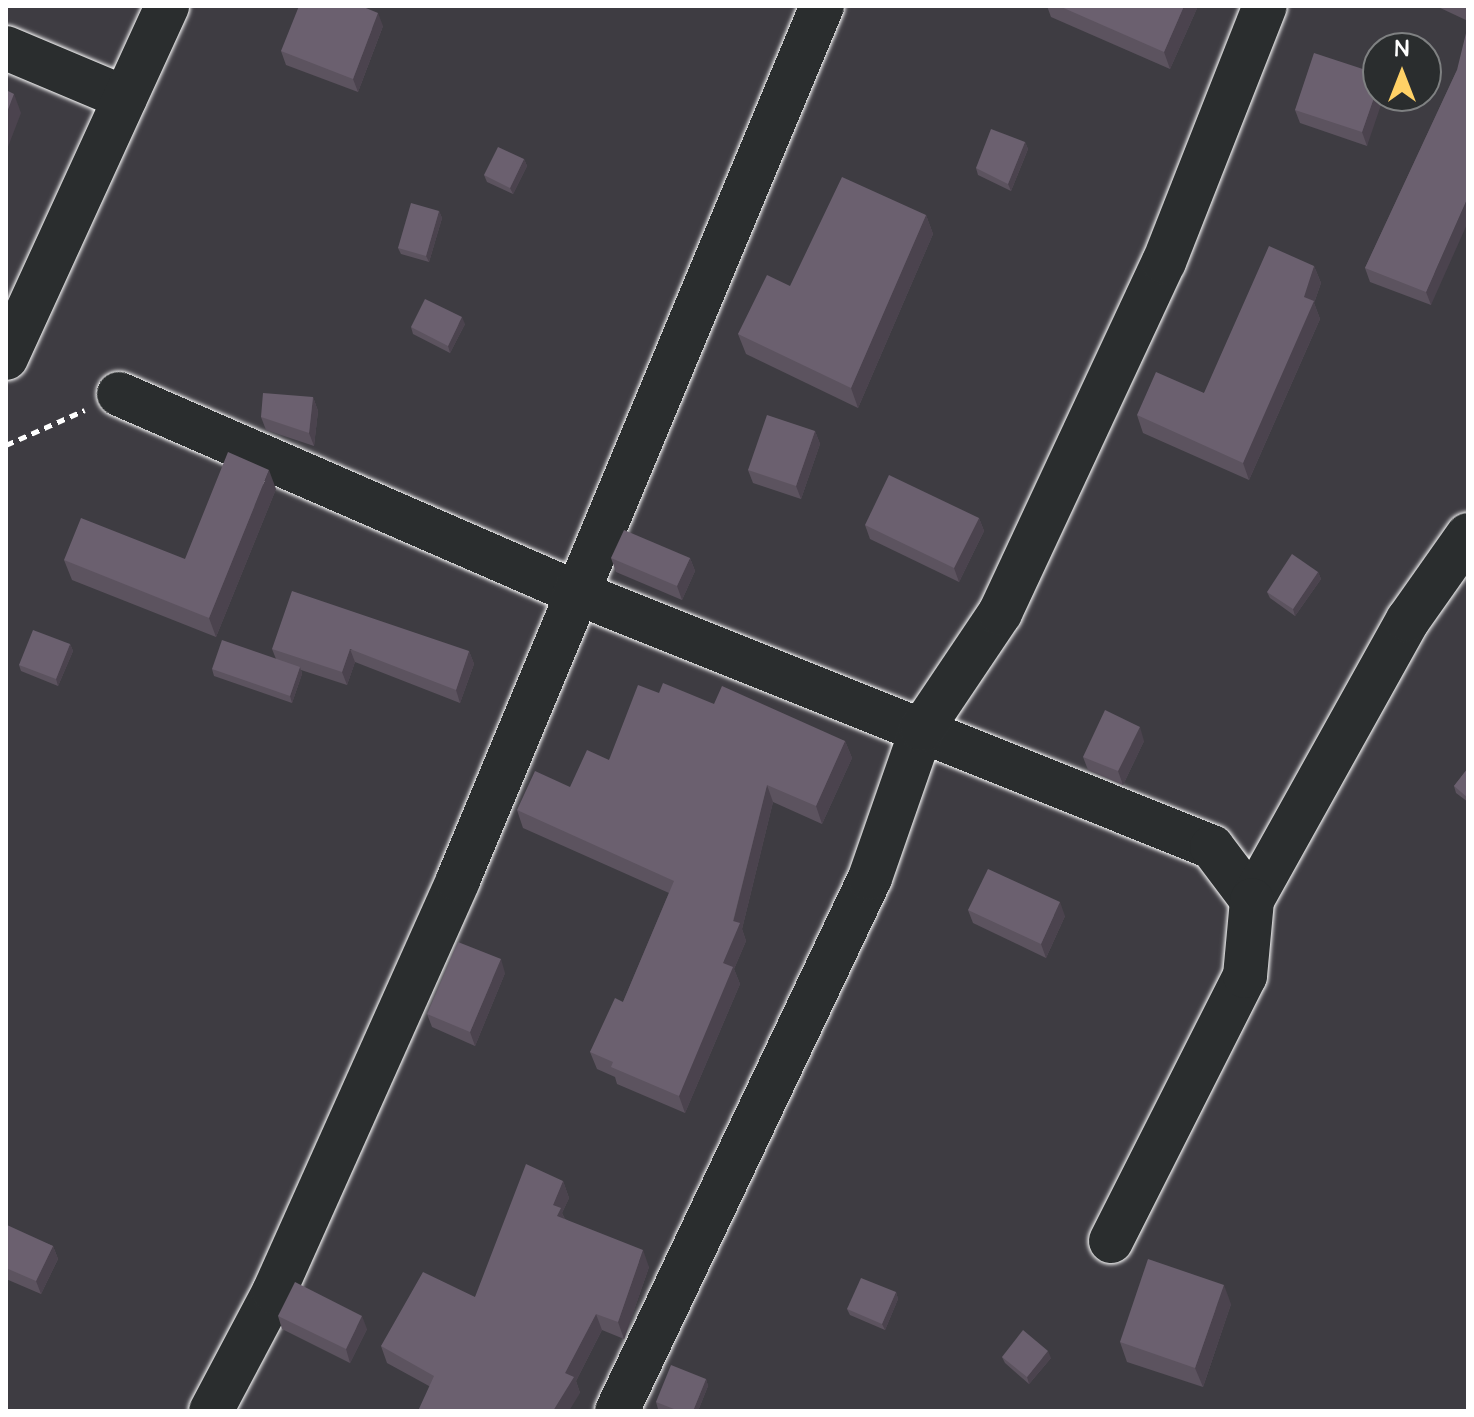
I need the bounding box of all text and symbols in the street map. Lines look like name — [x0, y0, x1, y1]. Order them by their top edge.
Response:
north arrow — [1362, 32, 1442, 112]
text: N — [1395, 34, 1409, 65]

